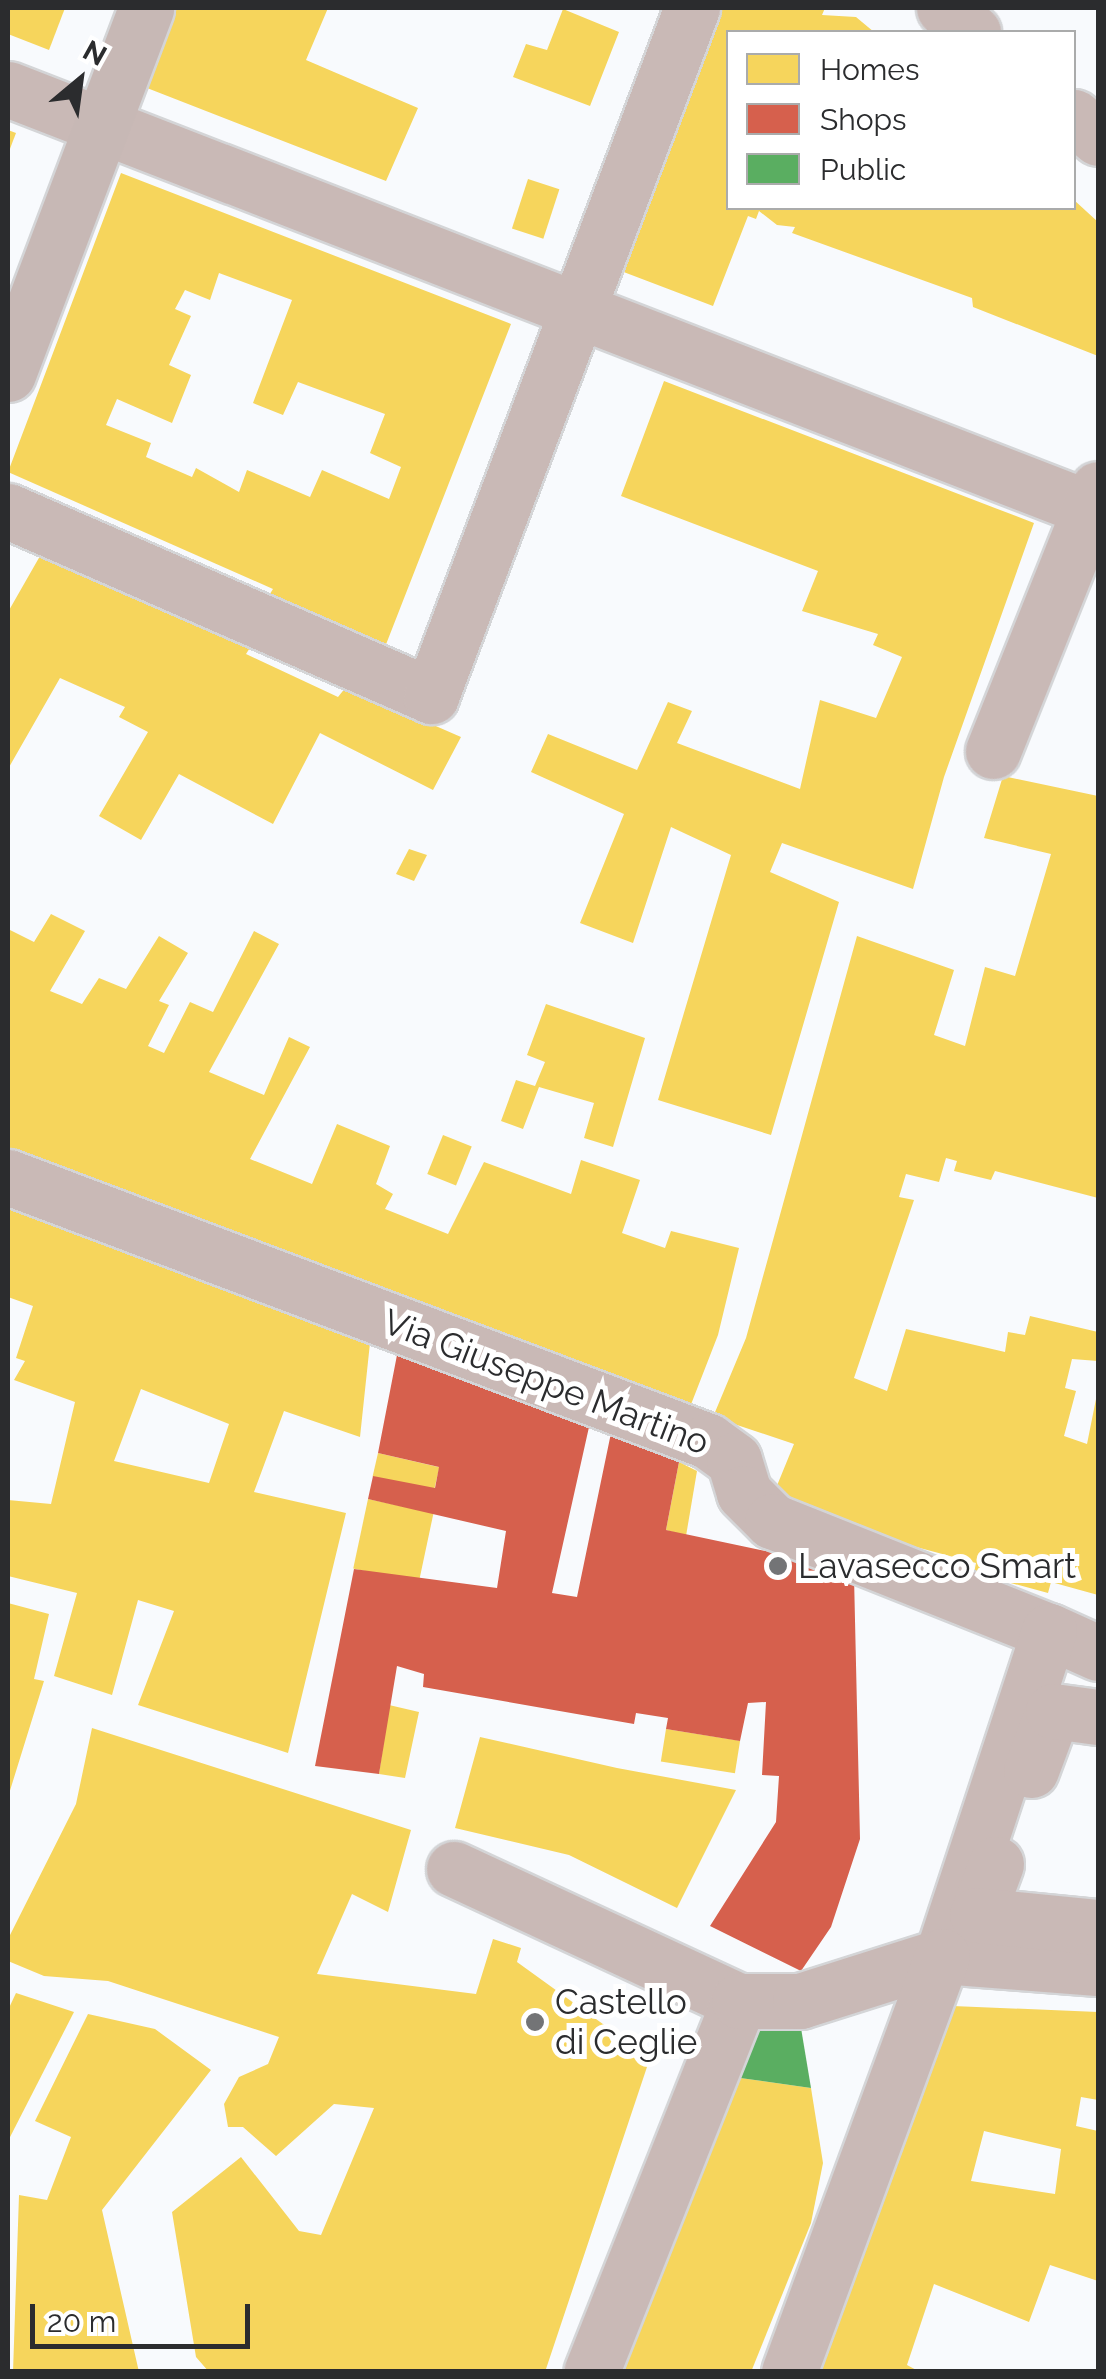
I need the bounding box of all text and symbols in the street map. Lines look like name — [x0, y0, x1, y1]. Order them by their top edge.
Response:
north arrow — [30, 30, 130, 130]
legend — [726, 30, 1076, 210]
text: N — [77, 34, 112, 73]
text: Homes — [820, 52, 919, 87]
text: Shops — [820, 102, 907, 137]
text: Public — [820, 152, 906, 187]
street label: Via Giuseppe Martino — [377, 1300, 715, 1464]
place label: Lavasecco Smart — [798, 1545, 1076, 1587]
marker: Lavasecco Smart — [767, 1555, 789, 1577]
place label: Castello di Ceglie — [555, 1981, 697, 2063]
marker: Castello di Ceglie — [524, 2011, 546, 2033]
scale bar — [35, 2284, 255, 2346]
text: 20 m — [47, 2304, 116, 2339]

